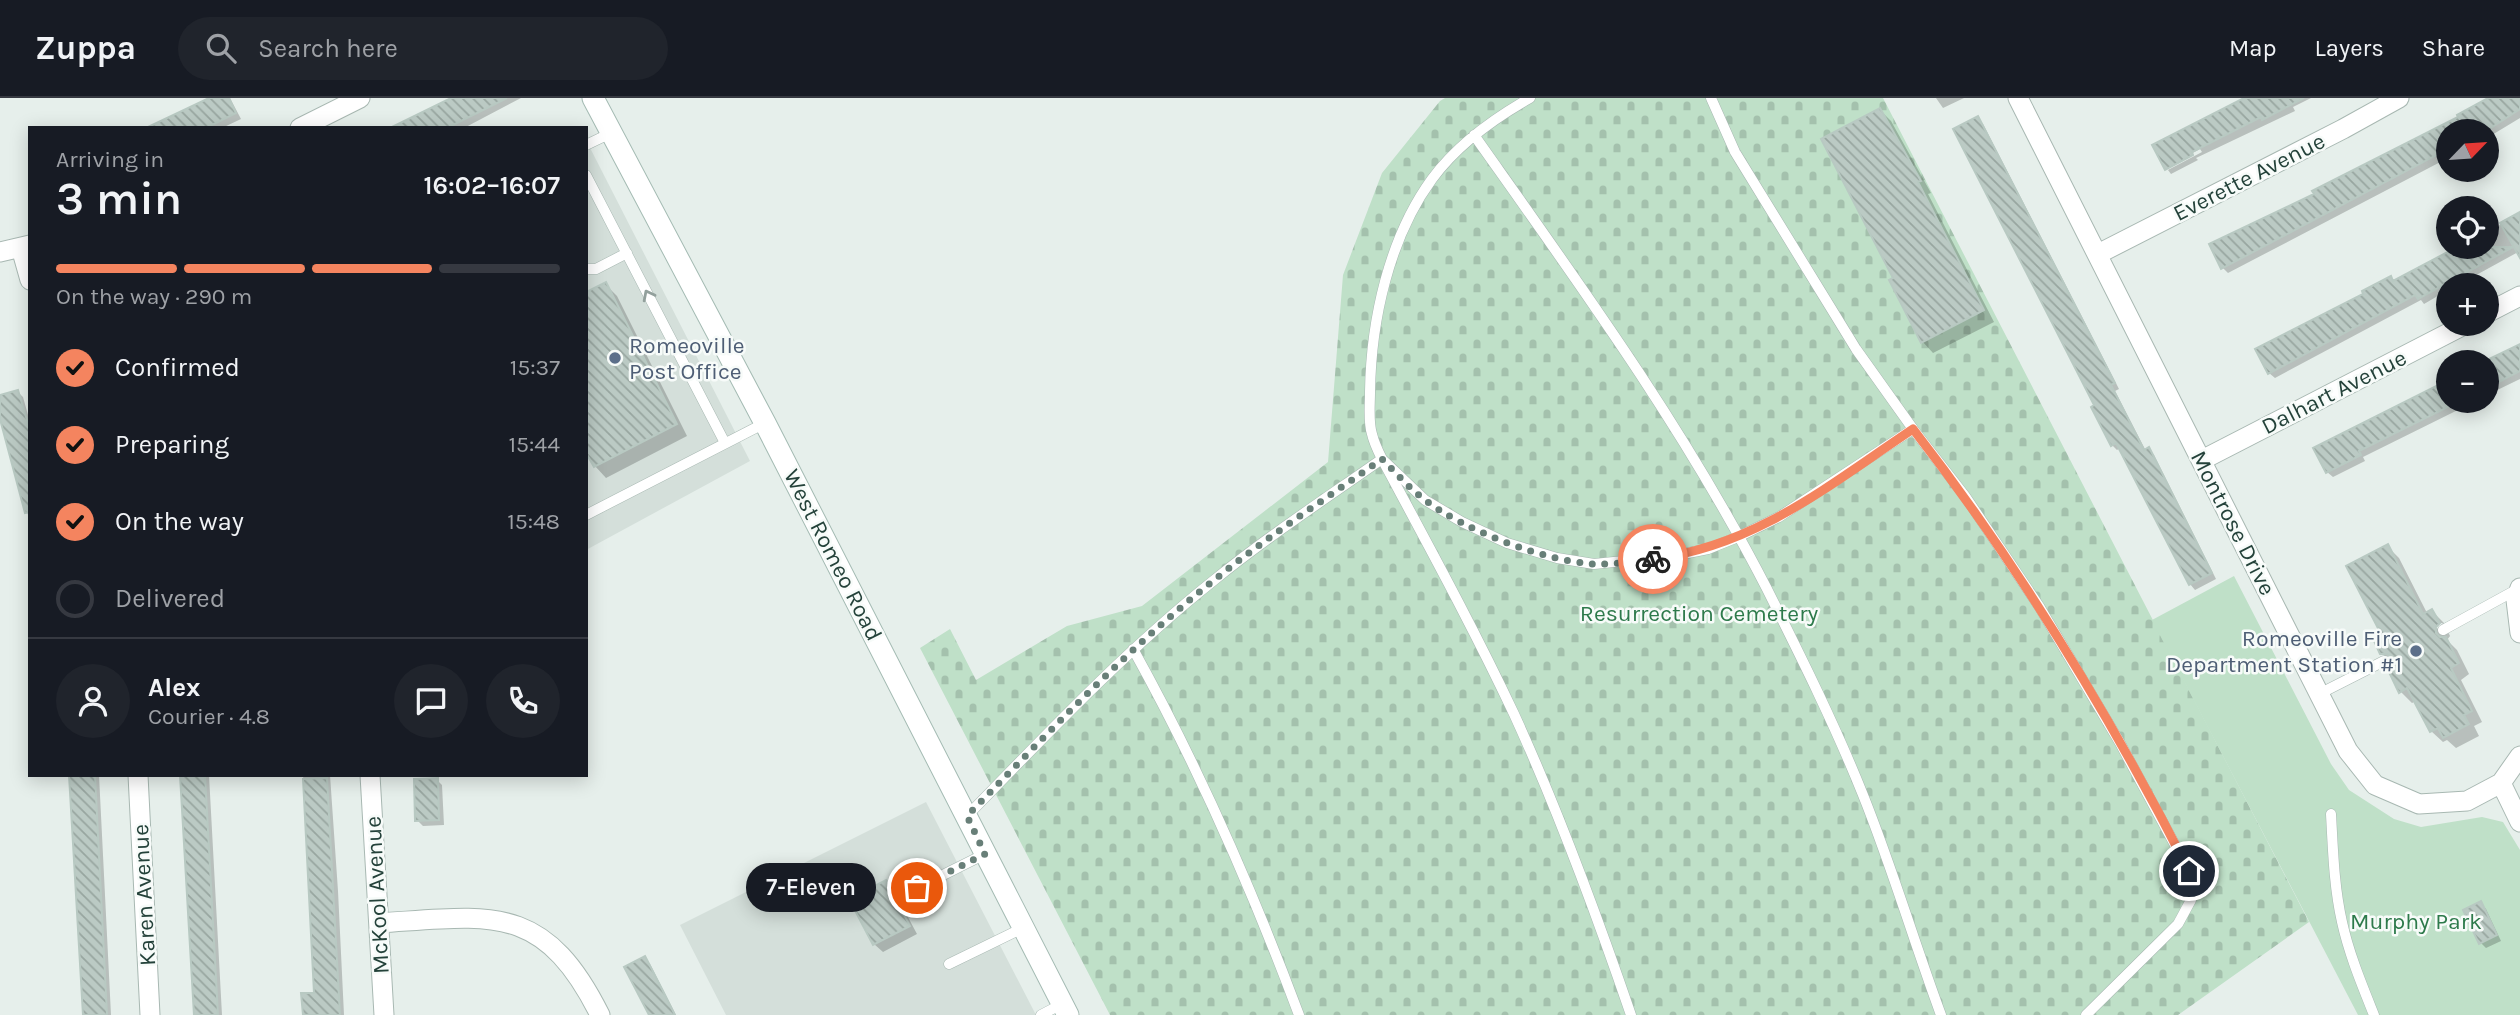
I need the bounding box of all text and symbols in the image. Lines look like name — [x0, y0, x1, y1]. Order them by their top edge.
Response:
search box — [178, 17, 668, 80]
text: Zuppa — [35, 29, 136, 67]
icon: search — [202, 29, 240, 67]
text: Search here — [258, 33, 398, 64]
text: Map — [2229, 34, 2277, 62]
text: Layers — [2315, 34, 2384, 62]
text: Share — [2422, 34, 2485, 62]
north arrow — [2436, 119, 2499, 182]
map controls — [2436, 119, 2499, 413]
street label: Everette Avenue — [2169, 127, 2329, 227]
text: Arriving in — [56, 146, 164, 173]
text: 16:02–16:07 — [423, 170, 560, 201]
text: 3 min — [56, 172, 182, 226]
button: locate — [2436, 196, 2499, 259]
button: + — [2436, 273, 2499, 336]
text: On the way · 290 m — [56, 283, 252, 310]
one-way arrow — [643, 290, 657, 303]
place label: Romeoville Post Office — [629, 332, 745, 385]
street label: Dalhart Avenue — [2257, 344, 2411, 440]
icon: check — [56, 349, 94, 387]
marker: Romeoville Post Office — [607, 350, 623, 366]
button: − — [2436, 350, 2499, 413]
text: Confirmed — [115, 352, 240, 383]
text: 15:37 — [510, 354, 560, 381]
icon: check — [56, 426, 94, 464]
text: Preparing — [115, 429, 229, 460]
text: 15:44 — [508, 431, 560, 458]
street label: Montrose Drive — [2185, 446, 2281, 600]
street label: West Romeo Road — [778, 465, 888, 645]
icon: check — [56, 503, 94, 541]
text: On the way — [115, 506, 244, 537]
text: 15:48 — [507, 508, 560, 535]
courier — [1618, 524, 1688, 594]
icon: bike — [1634, 540, 1672, 578]
text: Delivered — [115, 583, 225, 614]
park label: Resurrection Cemetery — [1580, 600, 1818, 627]
place label: Romeoville Fire Department Station #1 — [2166, 625, 2402, 678]
marker: Romeoville Fire Department Station #1 — [2408, 643, 2424, 659]
button: person — [56, 664, 130, 738]
button: chat — [394, 664, 468, 738]
button: phone — [486, 664, 560, 738]
text: Alex — [148, 672, 200, 703]
text: Courier · 4.8 — [148, 703, 270, 730]
street label: McKool Avenue — [359, 815, 395, 975]
street label: Karen Avenue — [127, 823, 161, 967]
pin — [2159, 841, 2219, 901]
icon: home — [2170, 852, 2208, 890]
pin — [887, 858, 947, 918]
callout: 7-Eleven — [746, 864, 875, 912]
icon: bag — [898, 869, 936, 907]
text: 7-Eleven — [766, 874, 856, 901]
park label: Murphy Park — [2350, 908, 2482, 935]

